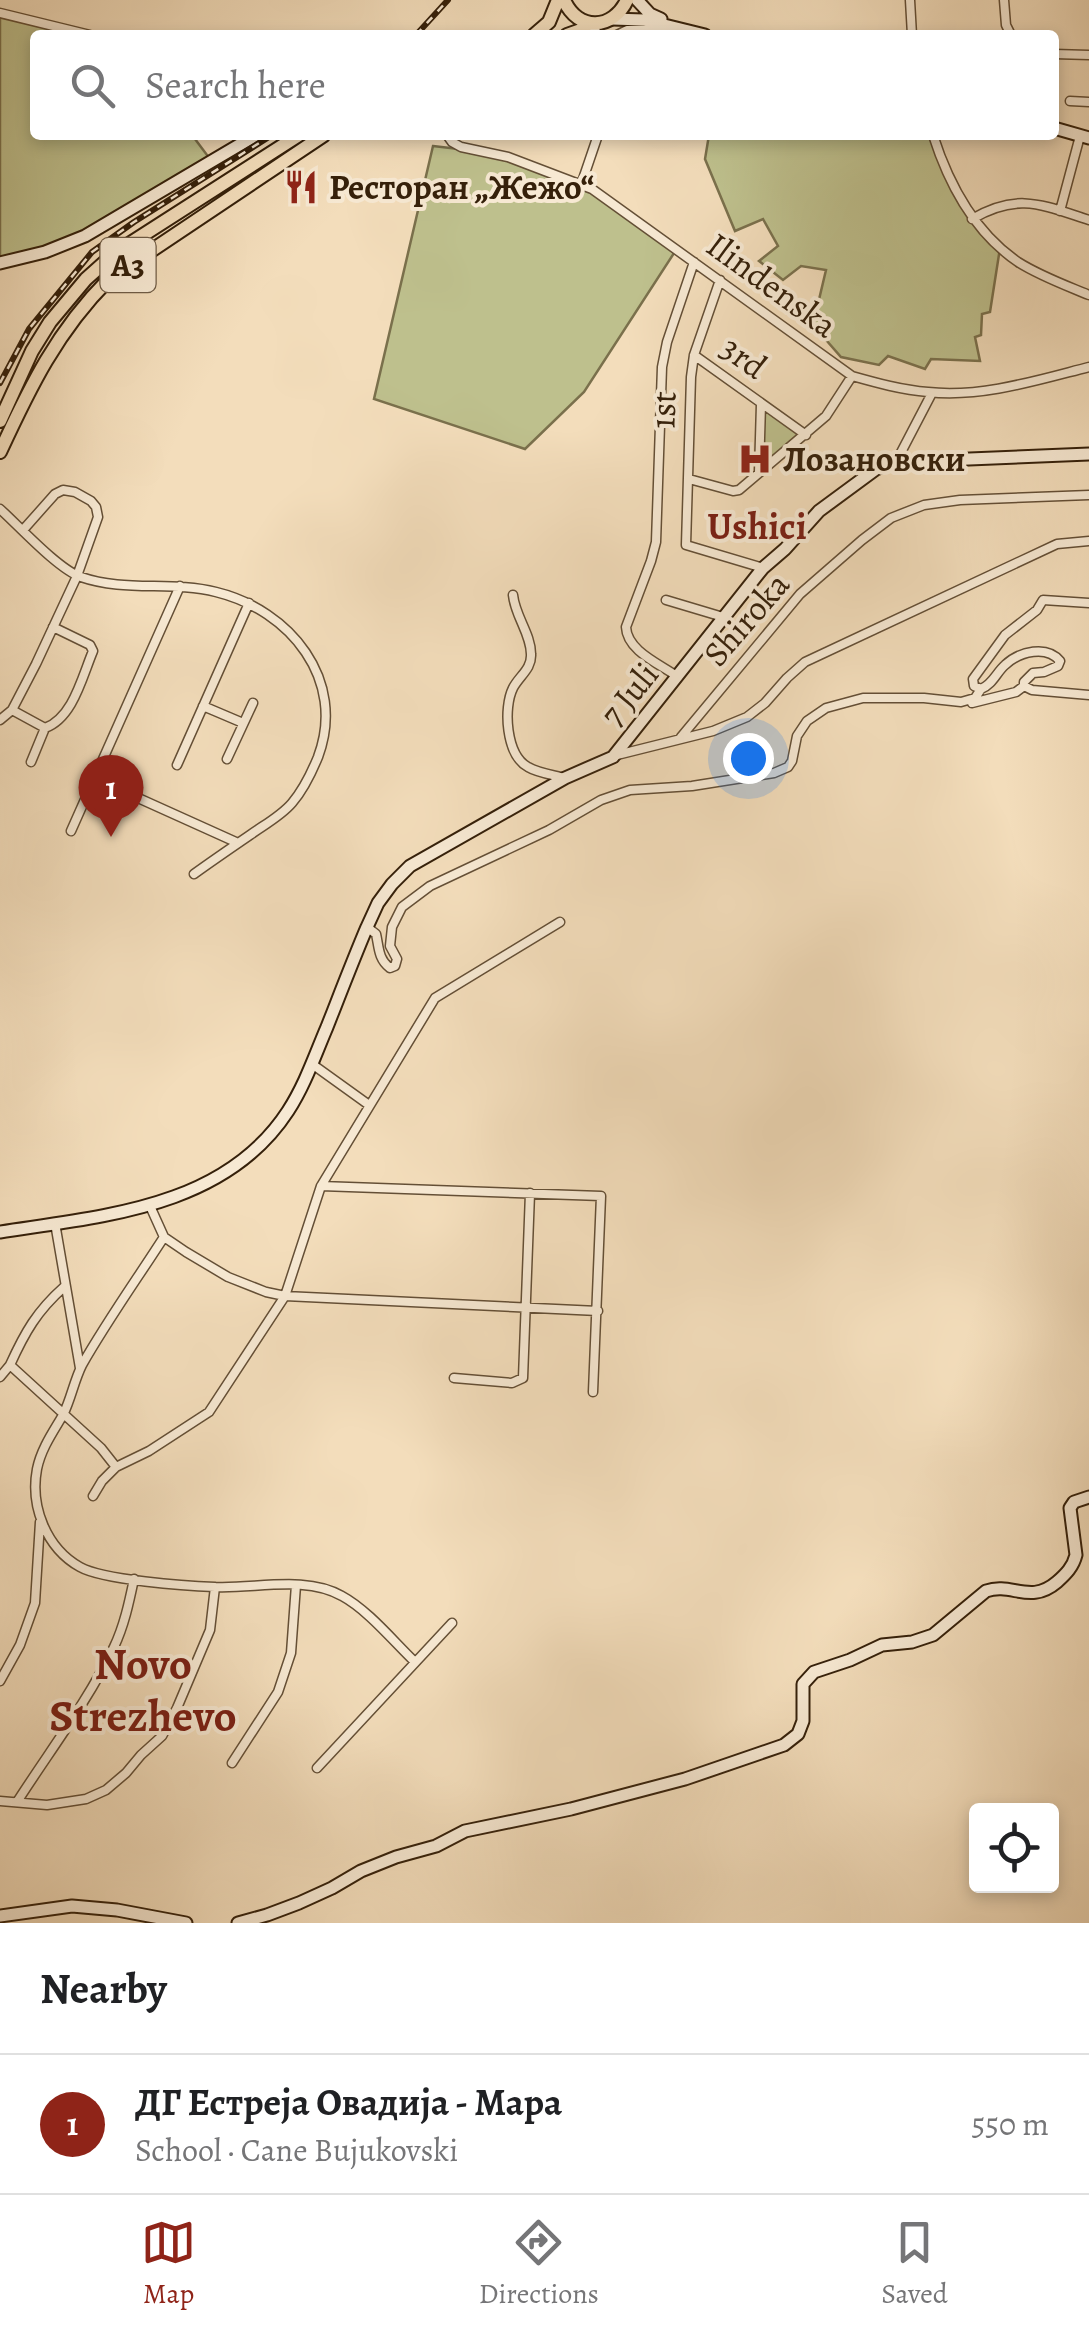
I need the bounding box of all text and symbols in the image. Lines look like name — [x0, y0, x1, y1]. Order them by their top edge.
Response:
search box — [30, 30, 1059, 140]
icon: search — [65, 58, 120, 113]
text: Search here — [145, 59, 326, 111]
place label: Ресторан „Жежо“ — [329, 163, 594, 211]
restaurant icon: Ресторан „Жежо“ — [282, 168, 320, 206]
street label: Ilindenska — [697, 221, 848, 349]
road number: A3 — [100, 238, 156, 292]
street label: 3rd — [711, 324, 777, 390]
street label: 1st — [638, 390, 688, 430]
place label: Лозановски — [783, 435, 966, 483]
hospital icon: Лозановски — [736, 440, 774, 478]
district label: Ushici — [707, 500, 807, 552]
street label: Shiroka — [692, 561, 801, 676]
street label: 7 Juli — [589, 652, 669, 736]
your location — [723, 733, 774, 784]
pin: 1 — [78, 754, 144, 837]
district label: Novo Strezhevo — [49, 1633, 237, 1747]
map controls — [969, 1803, 1059, 1893]
button: locate — [969, 1803, 1059, 1893]
text: Nearby — [40, 1960, 167, 2017]
text: ДГ Естреја Овадија - Мара — [135, 2076, 562, 2128]
text: 1 — [67, 2102, 78, 2146]
text: 550 m — [971, 2102, 1049, 2146]
text: School · Cane Bujukovski — [135, 2128, 458, 2172]
tab: Map — [141, 2215, 196, 2313]
tab: Directions — [479, 2215, 599, 2313]
tab: Saved — [881, 2215, 948, 2313]

